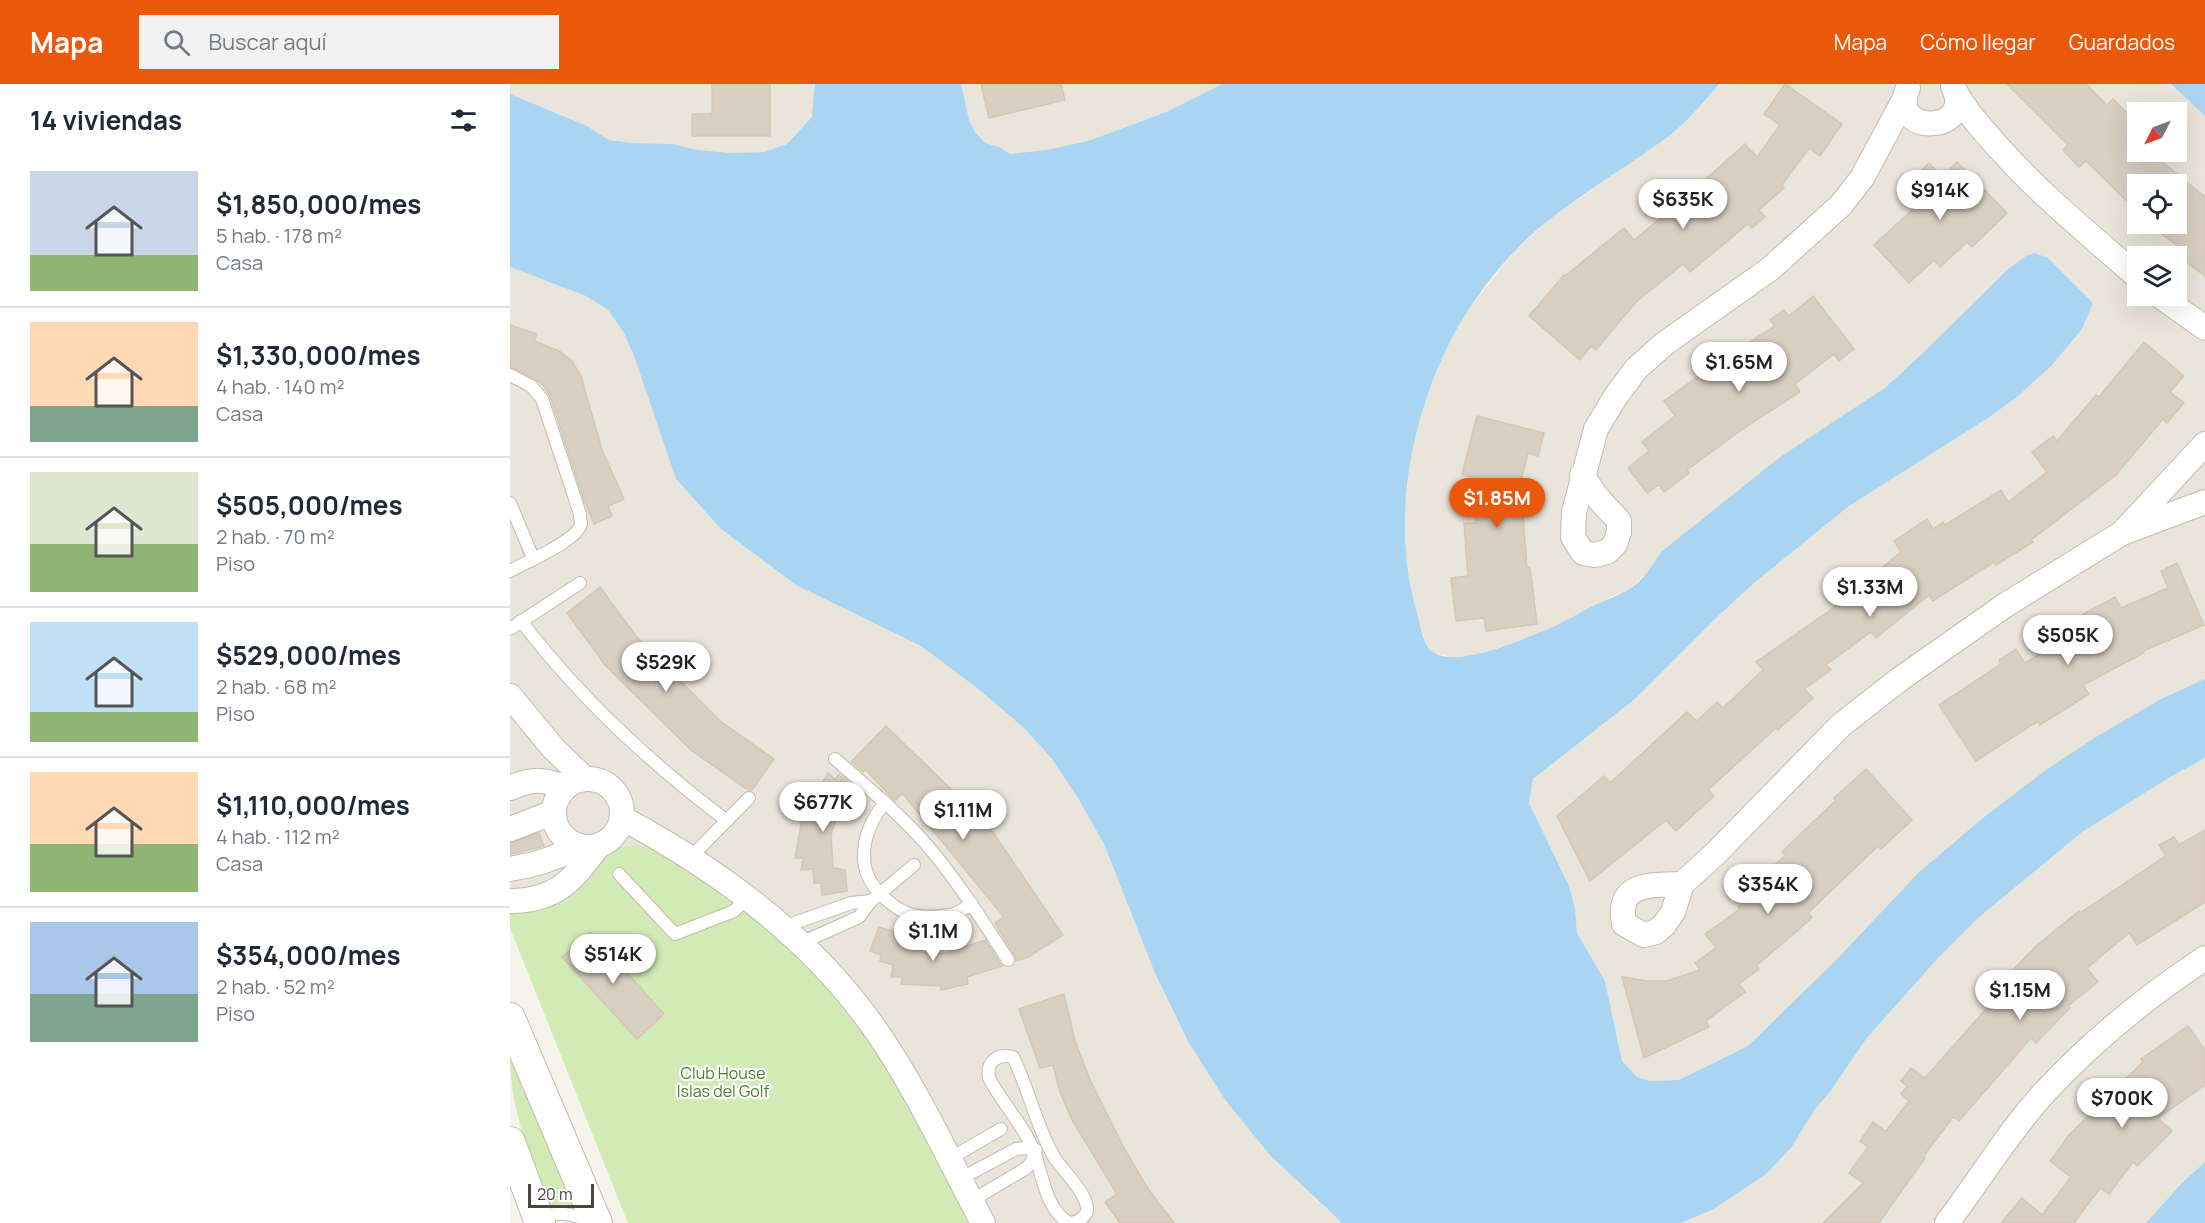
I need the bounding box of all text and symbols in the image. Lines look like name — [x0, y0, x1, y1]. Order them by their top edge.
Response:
search box — [139, 15, 559, 69]
text: Mapa — [30, 23, 103, 61]
icon: search — [160, 26, 193, 59]
text: Buscar aquí — [208, 27, 327, 57]
text: Mapa — [1834, 28, 1887, 56]
text: Cómo llegar — [1920, 28, 2036, 56]
text: Guardados — [2069, 28, 2175, 56]
text: 14 viviendas — [30, 102, 182, 138]
north arrow — [2127, 102, 2187, 162]
map controls — [2127, 102, 2187, 306]
icon: filters — [447, 104, 480, 137]
pin: $914K — [1898, 170, 1982, 221]
button: locate — [2127, 174, 2187, 234]
text: $914K — [1911, 176, 1969, 203]
pin: $635K — [1641, 179, 1725, 230]
text: $635K — [1652, 185, 1714, 212]
text: $1,850,000/mes — [216, 186, 421, 222]
icon: home — [78, 195, 150, 267]
text: 5 hab. · 178 m² — [216, 222, 342, 249]
button: layers — [2127, 246, 2187, 306]
text: Casa — [216, 249, 263, 276]
text: $1,330,000/mes — [216, 337, 421, 373]
pin: $1.65M — [1690, 342, 1788, 393]
icon: home — [78, 346, 150, 418]
text: $1.65M — [1705, 348, 1773, 375]
text: 4 hab. · 140 m² — [216, 373, 345, 400]
text: Casa — [216, 400, 263, 427]
pin: $1.85M — [1448, 478, 1546, 529]
text: $1.85M — [1463, 484, 1531, 511]
text: $505,000/mes — [216, 487, 403, 523]
icon: home — [78, 496, 150, 568]
text: 2 hab. · 70 m² — [216, 523, 335, 550]
text: Piso — [216, 550, 255, 577]
pin: $1.33M — [1821, 567, 1919, 618]
text: $1.33M — [1837, 573, 1903, 600]
pin: $505K — [2026, 615, 2110, 666]
text: $505K — [2037, 621, 2099, 648]
text: $529,000/mes — [216, 637, 401, 673]
pin: $529K — [624, 642, 708, 693]
icon: home — [78, 646, 150, 718]
text: $529K — [635, 648, 697, 675]
text: 2 hab. · 68 m² — [216, 673, 336, 700]
text: Piso — [216, 700, 255, 727]
pin: $677K — [781, 782, 865, 833]
text: $1,110,000/mes — [216, 787, 410, 823]
text: $677K — [793, 788, 853, 815]
pin: $1.11M — [914, 790, 1012, 841]
icon: home — [78, 796, 150, 868]
text: $1.11M — [934, 796, 992, 823]
text: 4 hab. · 112 m² — [216, 823, 340, 850]
text: Casa — [216, 850, 263, 877]
pin: $354K — [1726, 864, 1810, 915]
text: $354K — [1737, 870, 1799, 897]
pin: $1.1M — [891, 911, 975, 962]
text: $1.1M — [908, 917, 958, 944]
pin: $514K — [571, 934, 655, 985]
text: $354,000/mes — [216, 937, 401, 973]
text: $514K — [584, 940, 642, 967]
icon: home — [78, 946, 150, 1018]
pin: $1.15M — [1971, 970, 2069, 1021]
text: 2 hab. · 52 m² — [216, 973, 335, 1000]
text: $1.15M — [1989, 976, 2051, 1003]
text: Piso — [216, 1000, 255, 1027]
park label: Club House Islas del Golf — [677, 1062, 769, 1102]
pin: $700K — [2080, 1078, 2164, 1129]
text: $700K — [2091, 1084, 2153, 1111]
scale bar — [528, 1181, 594, 1208]
text: 20 m — [537, 1183, 573, 1205]

